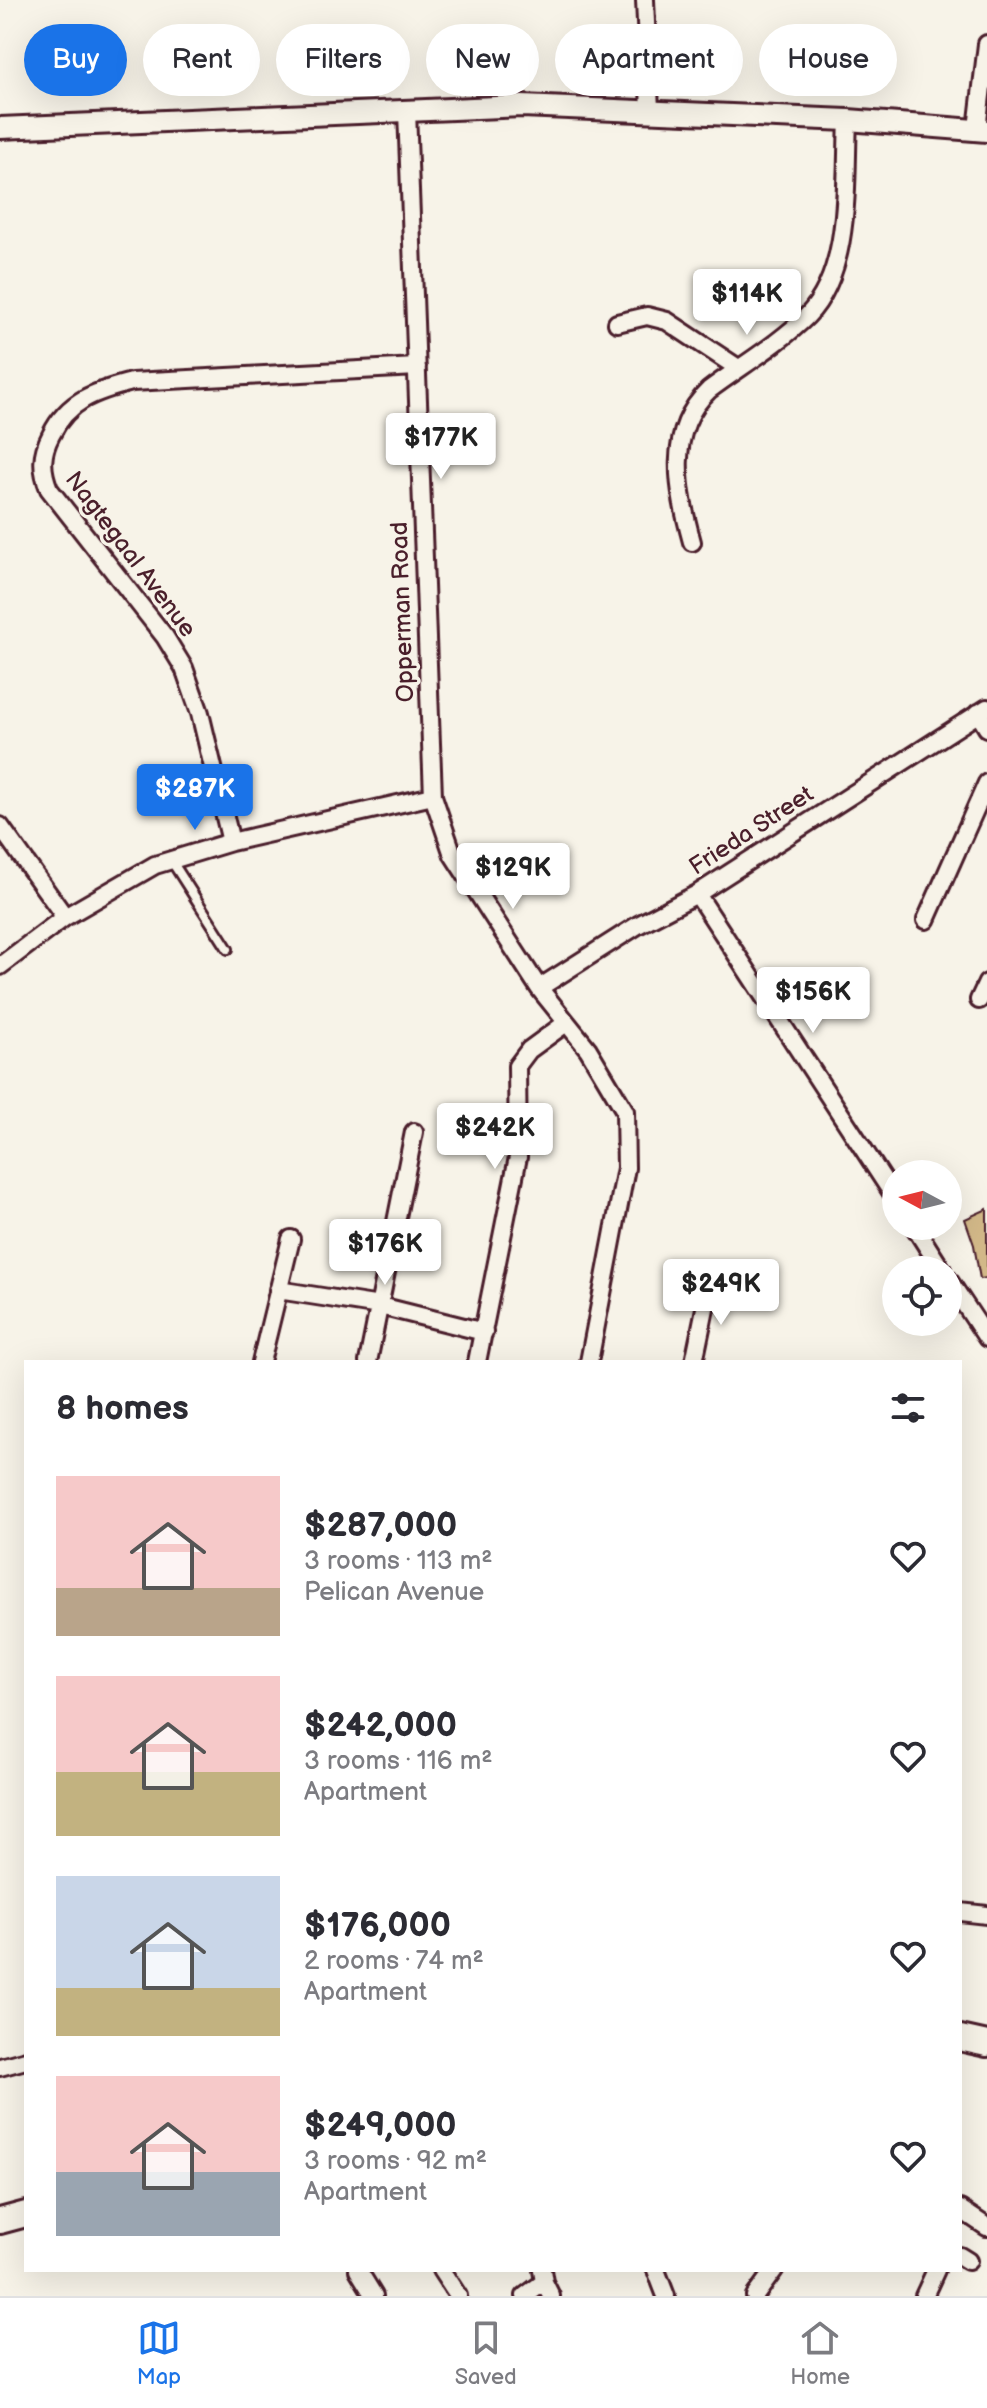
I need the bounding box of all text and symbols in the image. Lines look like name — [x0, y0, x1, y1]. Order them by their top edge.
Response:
chip: Buy — [24, 24, 127, 96]
chip: Rent — [143, 24, 260, 96]
chip: Filters — [276, 24, 410, 96]
chip: New — [426, 24, 539, 96]
chip: Apartment — [555, 24, 743, 96]
chip: House — [759, 24, 897, 96]
pin: $114K — [691, 269, 803, 337]
text: $114K — [711, 279, 783, 310]
pin: $177K — [385, 413, 497, 481]
text: $177K — [404, 423, 478, 454]
street label: Nagtegaal Avenue — [59, 466, 202, 643]
street label: Opperman Road — [385, 521, 420, 703]
pin: $287K — [139, 764, 251, 832]
text: $287K — [155, 774, 235, 805]
street label: Frieda Street — [684, 779, 819, 881]
pin: $129K — [457, 843, 569, 911]
text: $129K — [475, 853, 551, 884]
pin: $156K — [757, 967, 869, 1035]
text: $156K — [775, 977, 851, 1008]
pin: $242K — [439, 1103, 551, 1171]
text: $242K — [455, 1113, 535, 1144]
north arrow — [882, 1160, 962, 1240]
map controls — [882, 1160, 962, 1336]
pin: $176K — [329, 1219, 441, 1287]
text: $176K — [347, 1229, 423, 1260]
button: locate — [882, 1256, 962, 1336]
pin: $249K — [665, 1259, 777, 1327]
text: $249K — [681, 1269, 761, 1300]
icon: filters — [886, 1386, 930, 1430]
text: 8 homes — [56, 1388, 189, 1429]
text: $287,000 — [304, 1505, 457, 1546]
icon: home — [120, 1508, 216, 1604]
icon: heart — [886, 1534, 930, 1578]
text: 3 rooms · 113 m² — [304, 1546, 493, 1577]
text: Pelican Avenue — [304, 1577, 484, 1608]
text: $242,000 — [304, 1705, 457, 1746]
icon: home — [120, 1708, 216, 1804]
icon: heart — [886, 1734, 930, 1778]
text: 3 rooms · 116 m² — [304, 1746, 493, 1777]
text: Apartment — [304, 1777, 427, 1808]
text: $176,000 — [304, 1905, 451, 1946]
icon: home — [120, 1908, 216, 2004]
icon: heart — [886, 1934, 930, 1978]
text: 2 rooms · 74 m² — [304, 1946, 484, 1977]
text: Apartment — [304, 1977, 427, 2008]
text: $249,000 — [304, 2105, 457, 2146]
icon: home — [120, 2108, 216, 2204]
icon: heart — [886, 2134, 930, 2178]
text: 3 rooms · 92 m² — [304, 2146, 487, 2177]
text: Apartment — [304, 2177, 427, 2208]
tab: Map — [137, 2316, 181, 2391]
tab: Saved — [455, 2316, 517, 2391]
tab: Home — [790, 2316, 850, 2391]

